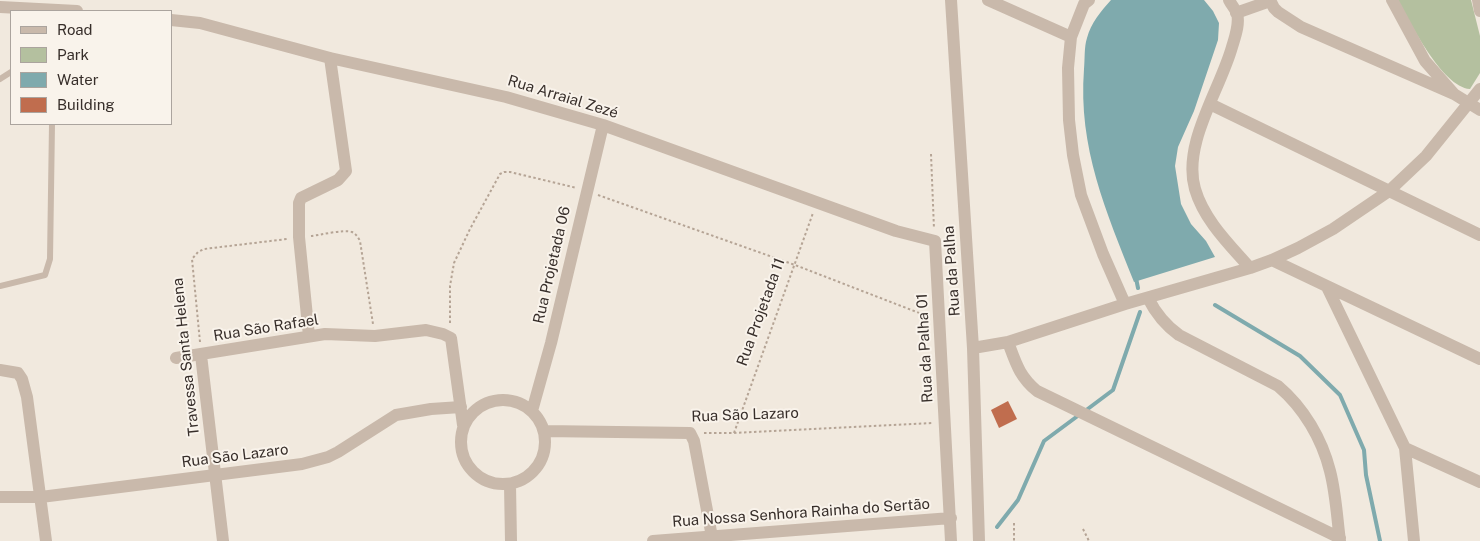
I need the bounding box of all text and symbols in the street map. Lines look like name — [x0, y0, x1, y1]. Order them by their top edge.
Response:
legend — [10, 10, 172, 125]
text: Road — [57, 21, 93, 38]
text: Park — [57, 46, 89, 63]
text: Water — [57, 71, 99, 88]
street label: Rua Arraial Zezé — [506, 72, 620, 122]
text: Building — [57, 96, 115, 113]
street label: Rua Projetada 06 — [530, 205, 574, 325]
street label: Rua da Palha — [940, 225, 964, 317]
street label: Rua Projetada 11 — [733, 255, 789, 369]
street label: Travessa Santa Helena — [169, 277, 203, 437]
street label: Rua da Palha 01 — [913, 293, 937, 403]
street label: Rua São Rafael — [212, 311, 320, 345]
street label: Rua São Lazaro — [691, 404, 799, 426]
street label: Rua São Lazaro — [181, 441, 289, 471]
street label: Rua Nossa Senhora Rainha do Sertão — [671, 495, 931, 531]

